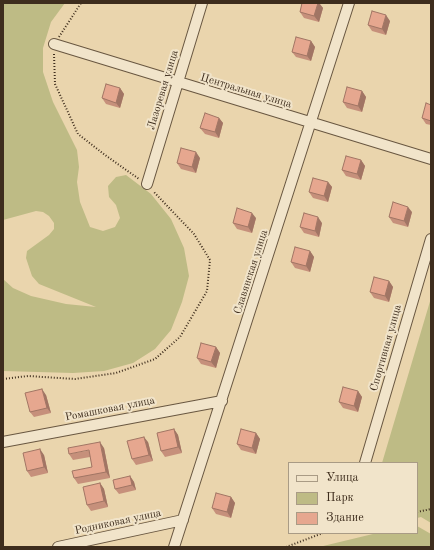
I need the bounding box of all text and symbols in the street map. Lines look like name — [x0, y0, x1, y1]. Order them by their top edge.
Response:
street label: Лазоревая улица — [145, 49, 181, 131]
street label: Центральная улица — [199, 71, 293, 111]
street label: Славянская улица — [231, 228, 271, 316]
street label: Спортивная улица — [367, 303, 405, 393]
street label: Ромашковая улица — [64, 394, 156, 424]
legend — [288, 462, 418, 534]
text: Улица — [326, 472, 359, 484]
text: Парк — [326, 492, 354, 504]
street label: Родниковая улица — [74, 506, 162, 538]
text: Здание — [326, 512, 364, 524]

